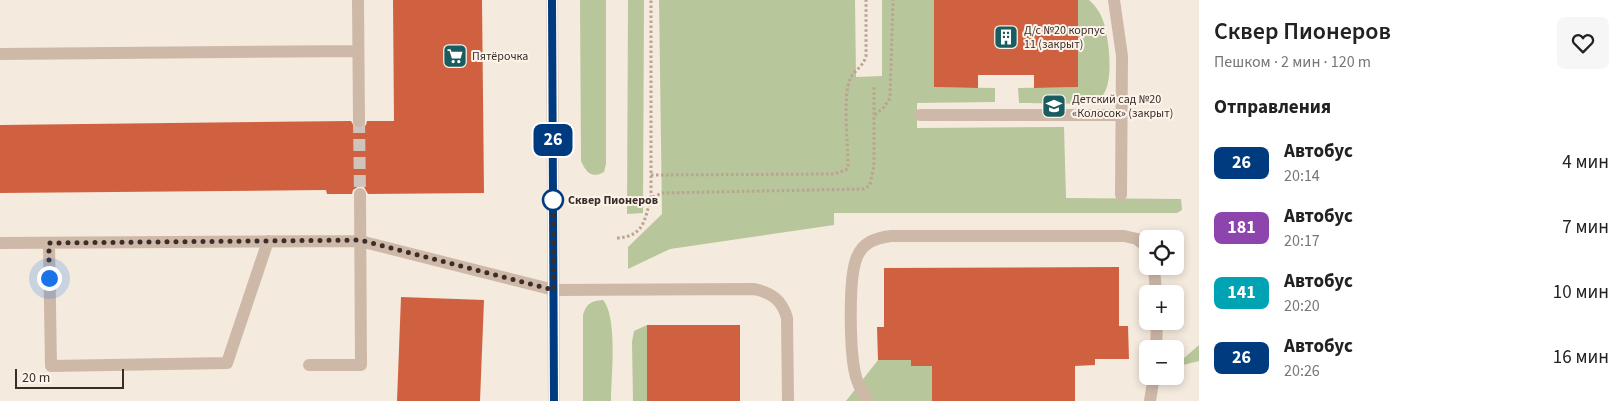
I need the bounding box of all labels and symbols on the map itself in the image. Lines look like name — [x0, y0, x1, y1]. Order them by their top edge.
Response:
place label: Д/с №20 корпус 11 (закрыт) — [1024, 22, 1105, 53]
building icon: Д/с №20 корпус 11 (закрыт) — [993, 24, 1019, 50]
supermarket icon: Пятёрочка — [442, 43, 468, 69]
place label: Пятёрочка — [472, 48, 528, 65]
place label: Детский сад №20 «Колосок» (закрыт) — [1072, 91, 1173, 122]
school or university icon: Детский сад №20 «Колосок» (закрыт) — [1041, 93, 1067, 119]
line badge: 26 — [530, 124, 576, 156]
marker: Сквер Пионеров — [542, 189, 564, 211]
place label: Сквер Пионеров — [568, 192, 658, 209]
your location — [37, 266, 62, 291]
scale bar — [15, 366, 124, 389]

